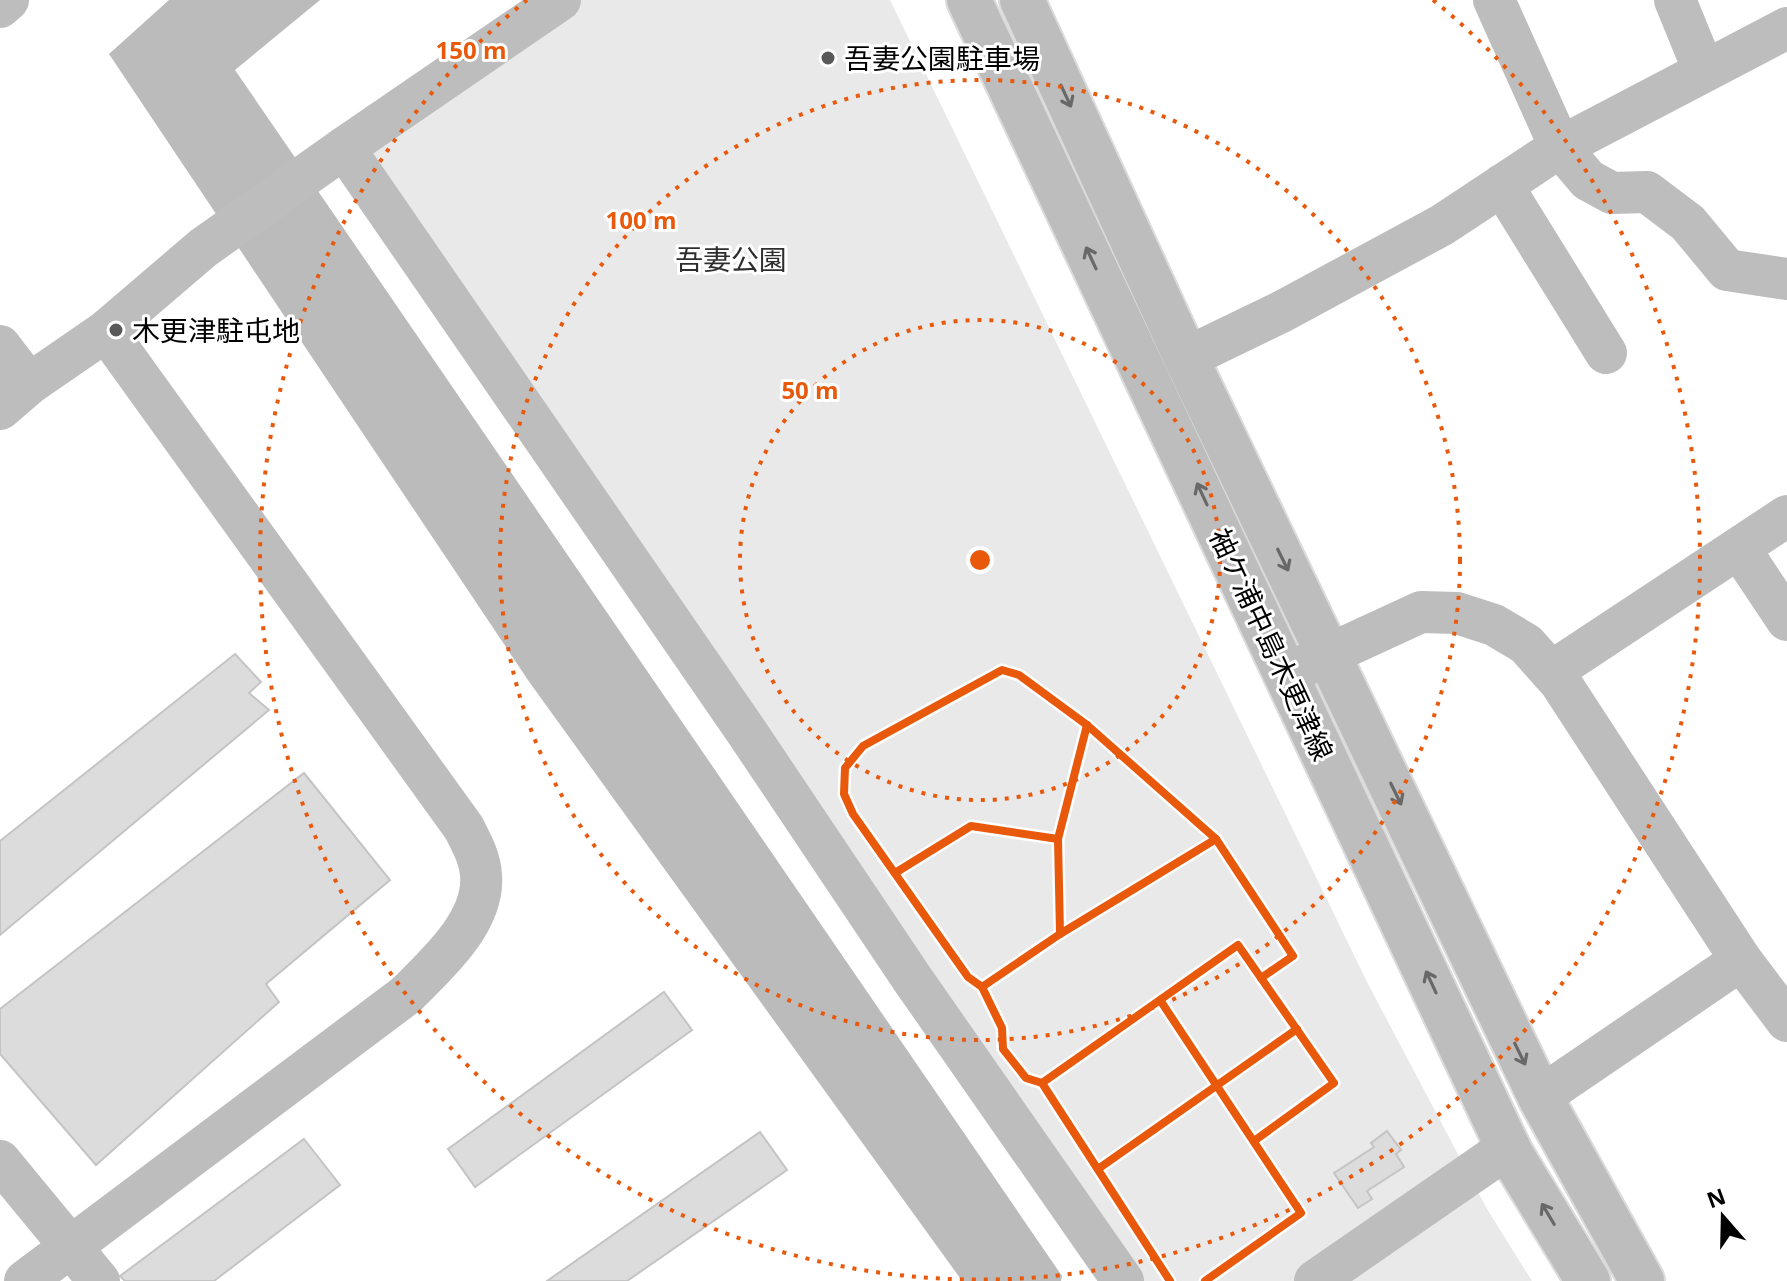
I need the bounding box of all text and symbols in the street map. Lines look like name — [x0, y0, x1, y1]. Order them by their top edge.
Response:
text: 150 m — [436, 33, 506, 66]
place label: 吾妻公園駐車場 — [844, 39, 1040, 77]
marker: 吾妻公園駐車場 — [819, 49, 837, 67]
one-way arrow — [1059, 84, 1074, 108]
text: 100 m — [606, 203, 676, 236]
park label: 吾妻公園 — [675, 240, 787, 278]
one-way arrow — [1083, 247, 1098, 271]
place label: 木更津駐屯地 — [132, 311, 300, 349]
marker: 木更津駐屯地 — [107, 321, 125, 339]
text: 50 m — [781, 373, 839, 406]
one-way arrow — [1194, 482, 1209, 506]
street label: 袖ケ浦中島木更津線 — [1202, 522, 1342, 766]
centre of rings — [966, 546, 994, 574]
one-way arrow — [1276, 547, 1292, 571]
one-way arrow — [1389, 782, 1404, 806]
one-way arrow — [1423, 971, 1438, 995]
one-way arrow — [1513, 1042, 1528, 1066]
north arrow — [1683, 1177, 1763, 1257]
text: N — [1702, 1180, 1729, 1214]
one-way arrow — [1539, 1203, 1555, 1226]

